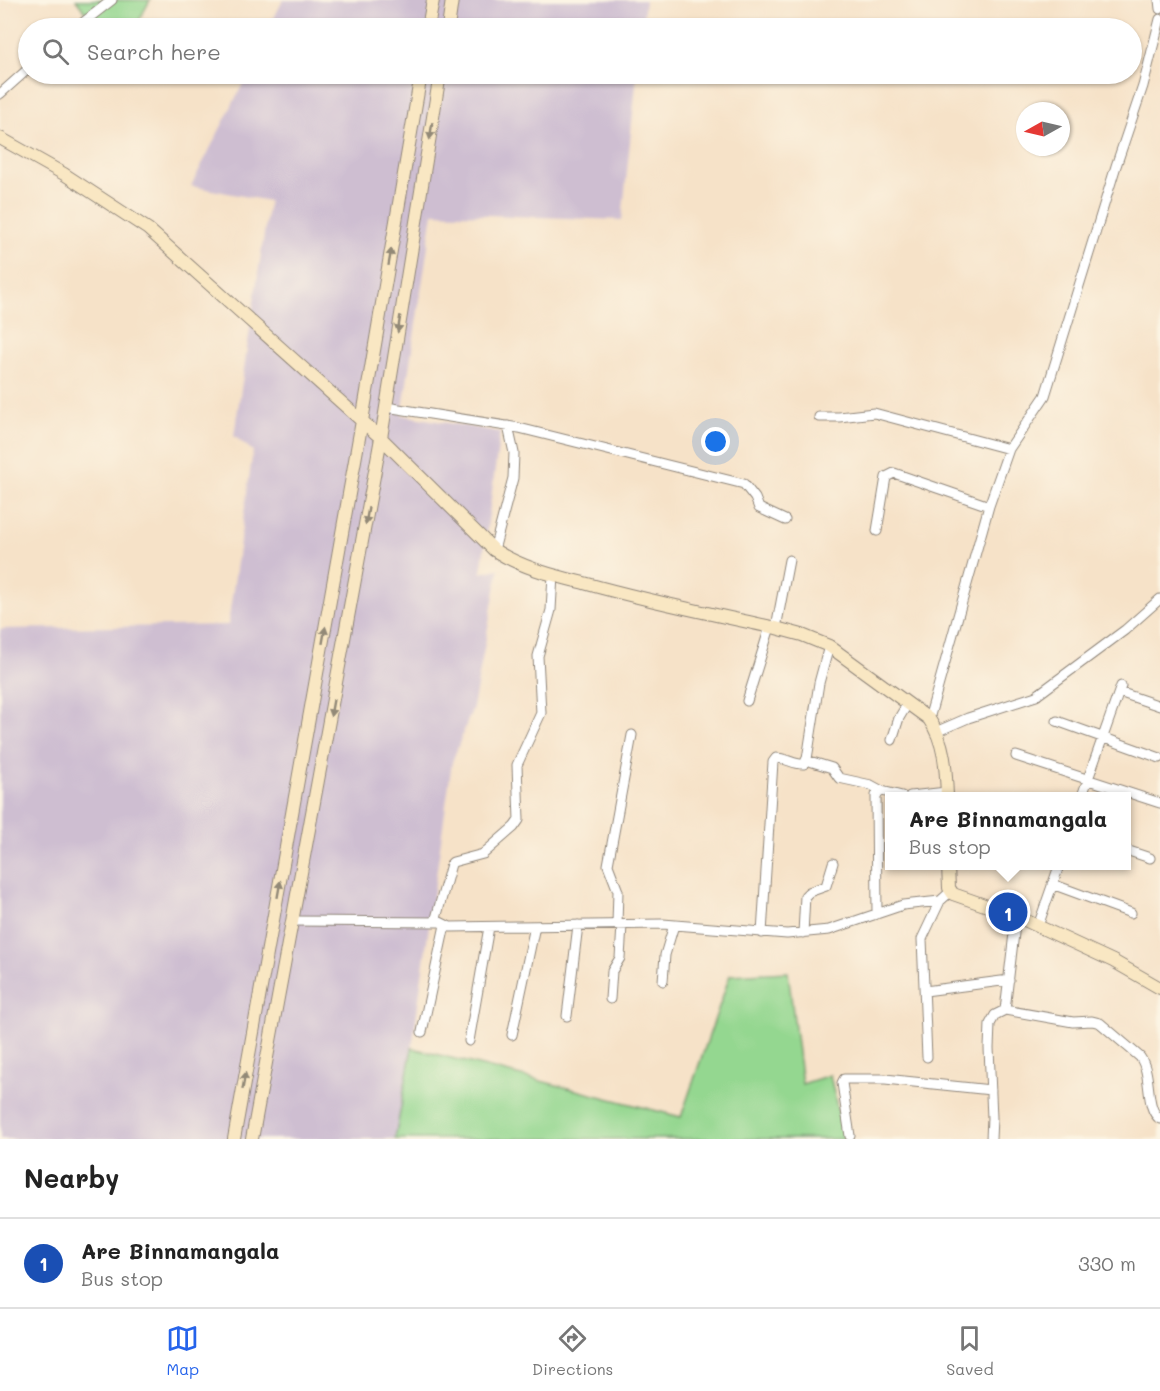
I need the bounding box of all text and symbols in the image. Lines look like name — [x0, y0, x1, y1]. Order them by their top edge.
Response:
search box — [18, 18, 1142, 84]
icon: search — [39, 35, 72, 68]
text: Search here — [87, 37, 221, 66]
north arrow — [1016, 102, 1070, 156]
one-way arrow — [426, 122, 435, 141]
one-way arrow — [385, 247, 394, 266]
one-way arrow — [395, 314, 404, 333]
your location — [701, 427, 730, 456]
one-way arrow — [362, 507, 371, 526]
one-way arrow — [320, 626, 329, 645]
one-way arrow — [327, 698, 336, 717]
popup — [885, 792, 1131, 870]
text: Are Binnamangala — [909, 804, 1107, 833]
text: Bus stop — [909, 833, 991, 859]
one-way arrow — [274, 880, 283, 899]
pin: 1 — [988, 890, 1028, 934]
one-way arrow — [240, 1072, 249, 1091]
text: Nearby — [24, 1161, 119, 1195]
text: Are Binnamangala — [81, 1236, 280, 1265]
text: 1 — [39, 1250, 48, 1276]
text: 330 m — [1078, 1250, 1136, 1276]
text: Bus stop — [81, 1265, 163, 1291]
tab: Map — [166, 1322, 199, 1379]
tab: Directions — [532, 1322, 613, 1379]
tab: Saved — [946, 1322, 994, 1379]

